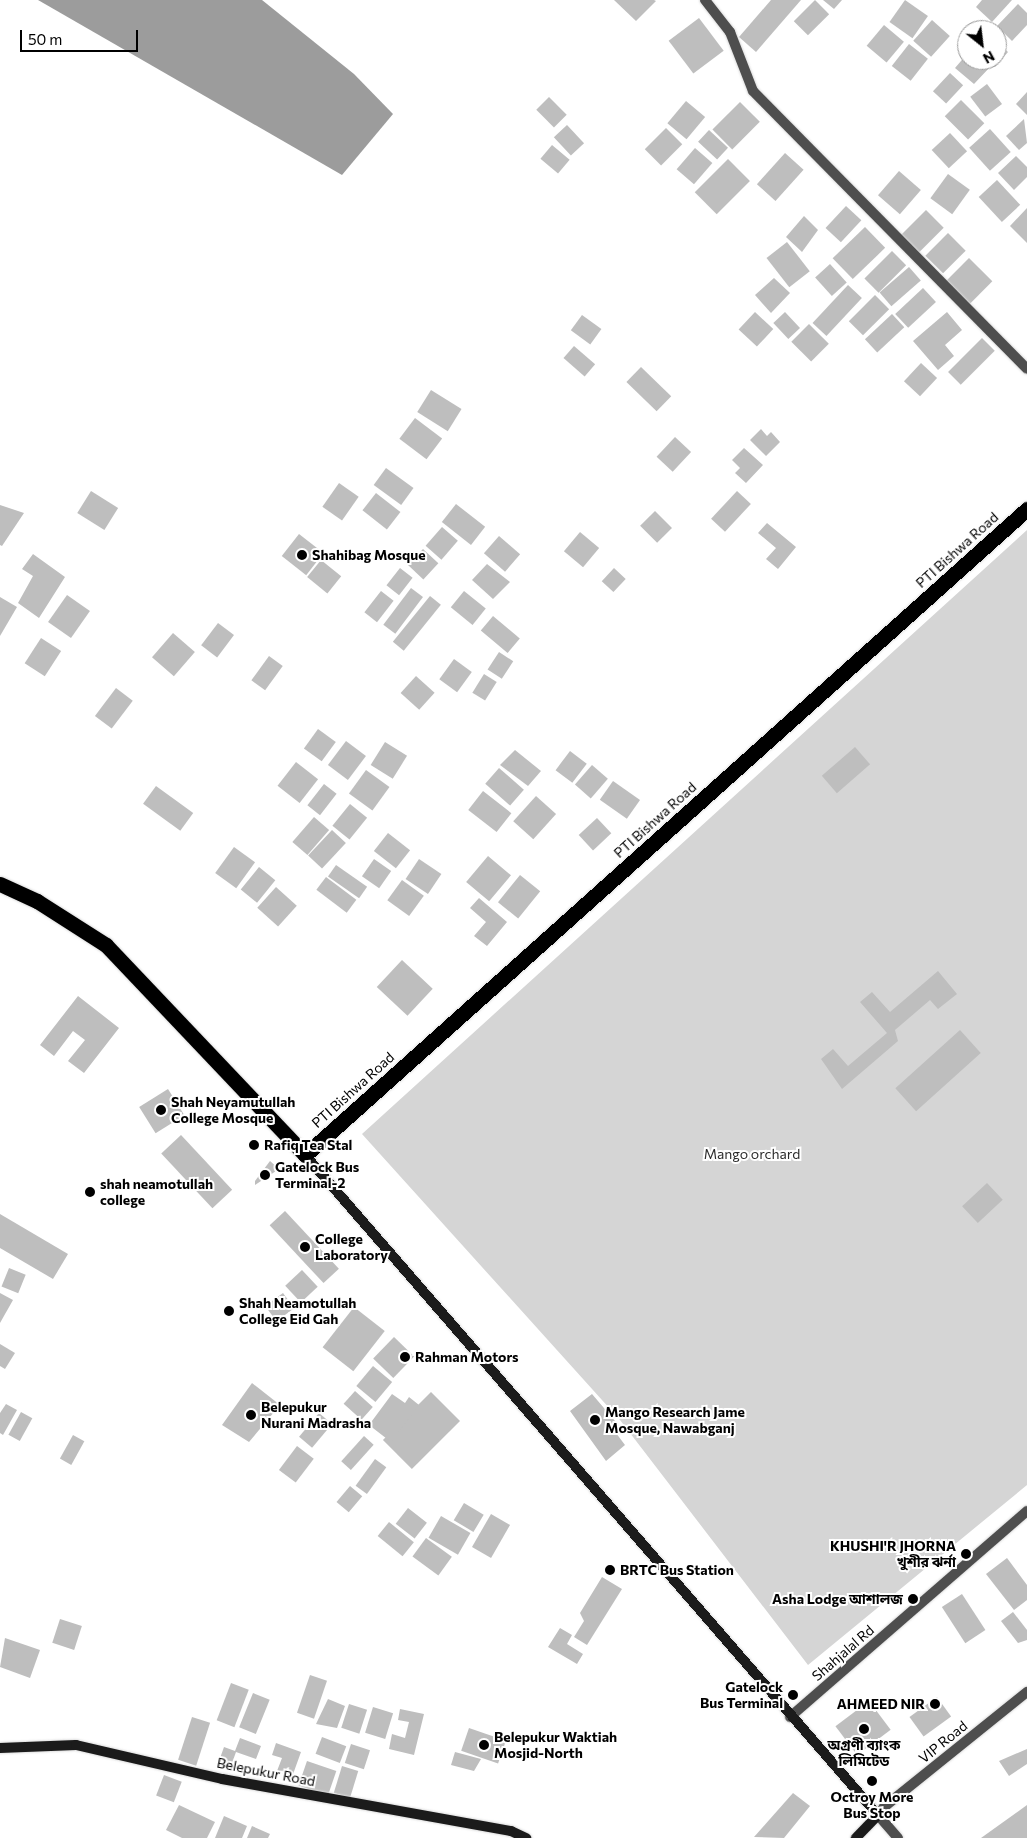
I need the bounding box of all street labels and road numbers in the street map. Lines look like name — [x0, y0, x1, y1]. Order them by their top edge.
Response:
street label: PTI Bishwa Road — [912, 509, 1002, 591]
street label: PTI Bishwa Road — [610, 779, 700, 861]
street label: PTI Bishwa Road — [308, 1049, 398, 1131]
street label: Shahjalal Rd — [809, 1622, 877, 1684]
street label: VIP Road — [915, 1717, 971, 1767]
street label: Belepukur Road — [215, 1754, 317, 1790]

